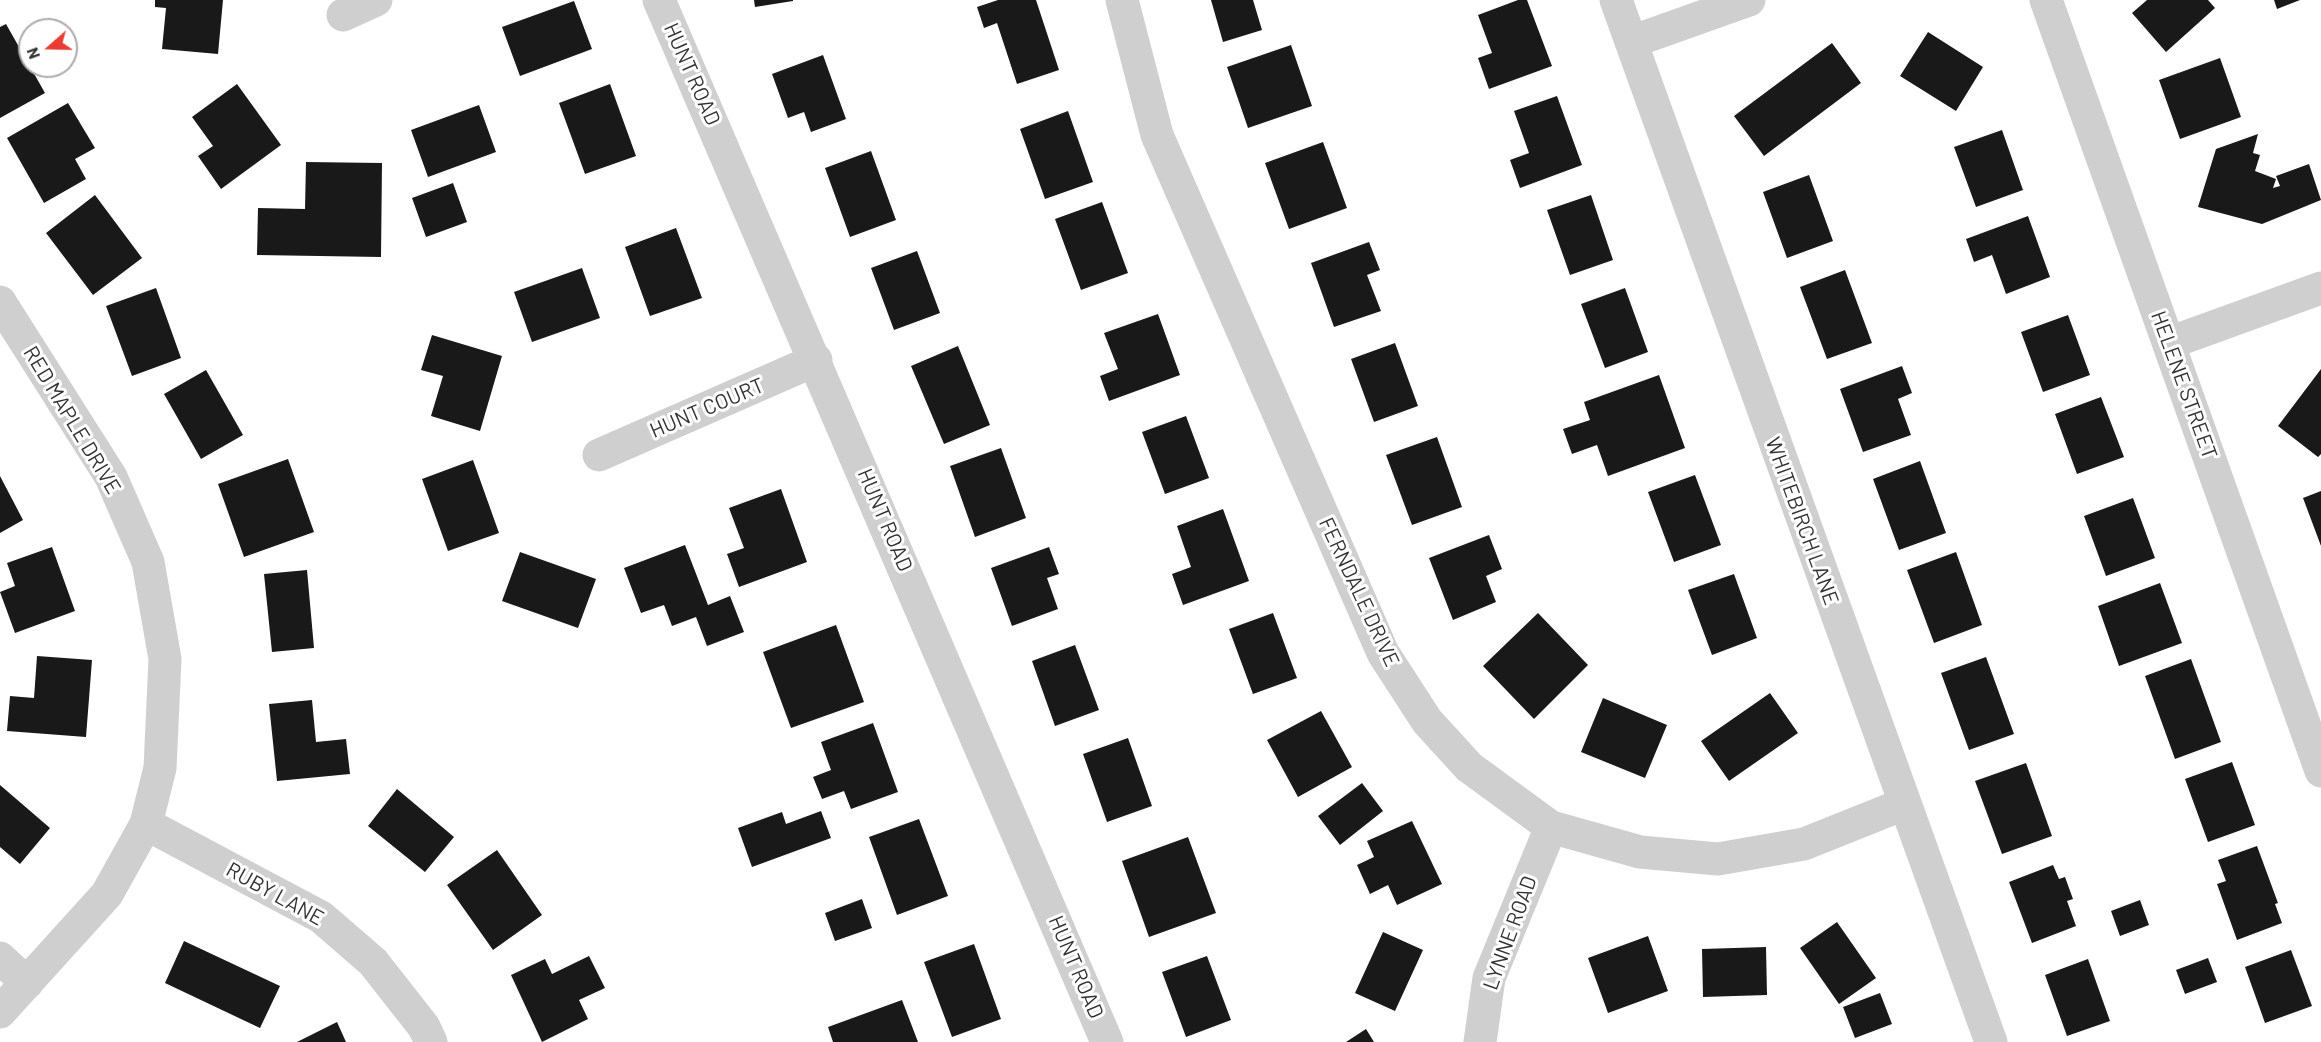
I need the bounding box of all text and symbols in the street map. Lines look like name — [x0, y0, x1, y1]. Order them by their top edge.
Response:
north arrow — [18, 18, 78, 78]
street label: HUNT ROAD — [658, 19, 726, 129]
text: N — [22, 45, 43, 62]
street label: HELENE STREET — [2146, 307, 2222, 463]
street label: RED MAPLE DRIVE — [18, 342, 126, 498]
street label: HUNT COURT — [646, 373, 768, 443]
street label: WHITEBIRCH LANE — [1760, 434, 1844, 608]
street label: HUNT ROAD — [852, 465, 918, 575]
street label: FERNDALE DRIVE — [1313, 513, 1405, 671]
street label: RUBY LANE — [222, 857, 328, 931]
street label: LYNNE ROAD — [1478, 873, 1542, 993]
street label: HUNT ROAD — [1043, 912, 1109, 1022]

